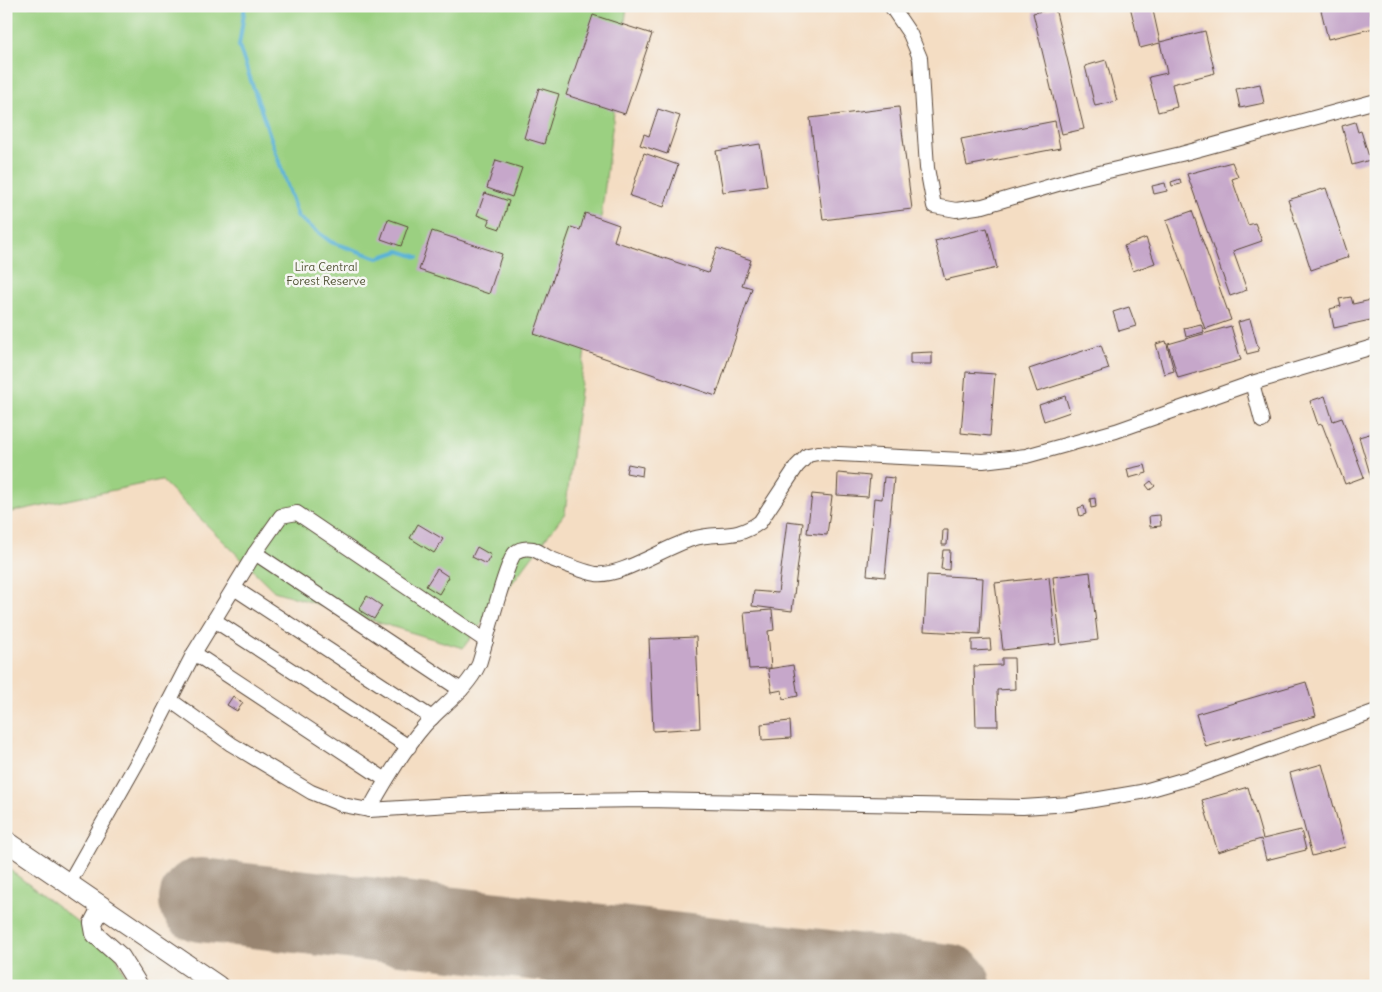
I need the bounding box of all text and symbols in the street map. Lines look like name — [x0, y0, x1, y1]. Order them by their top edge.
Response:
park label: Lira Central Forest Reserve — [286, 259, 366, 288]

